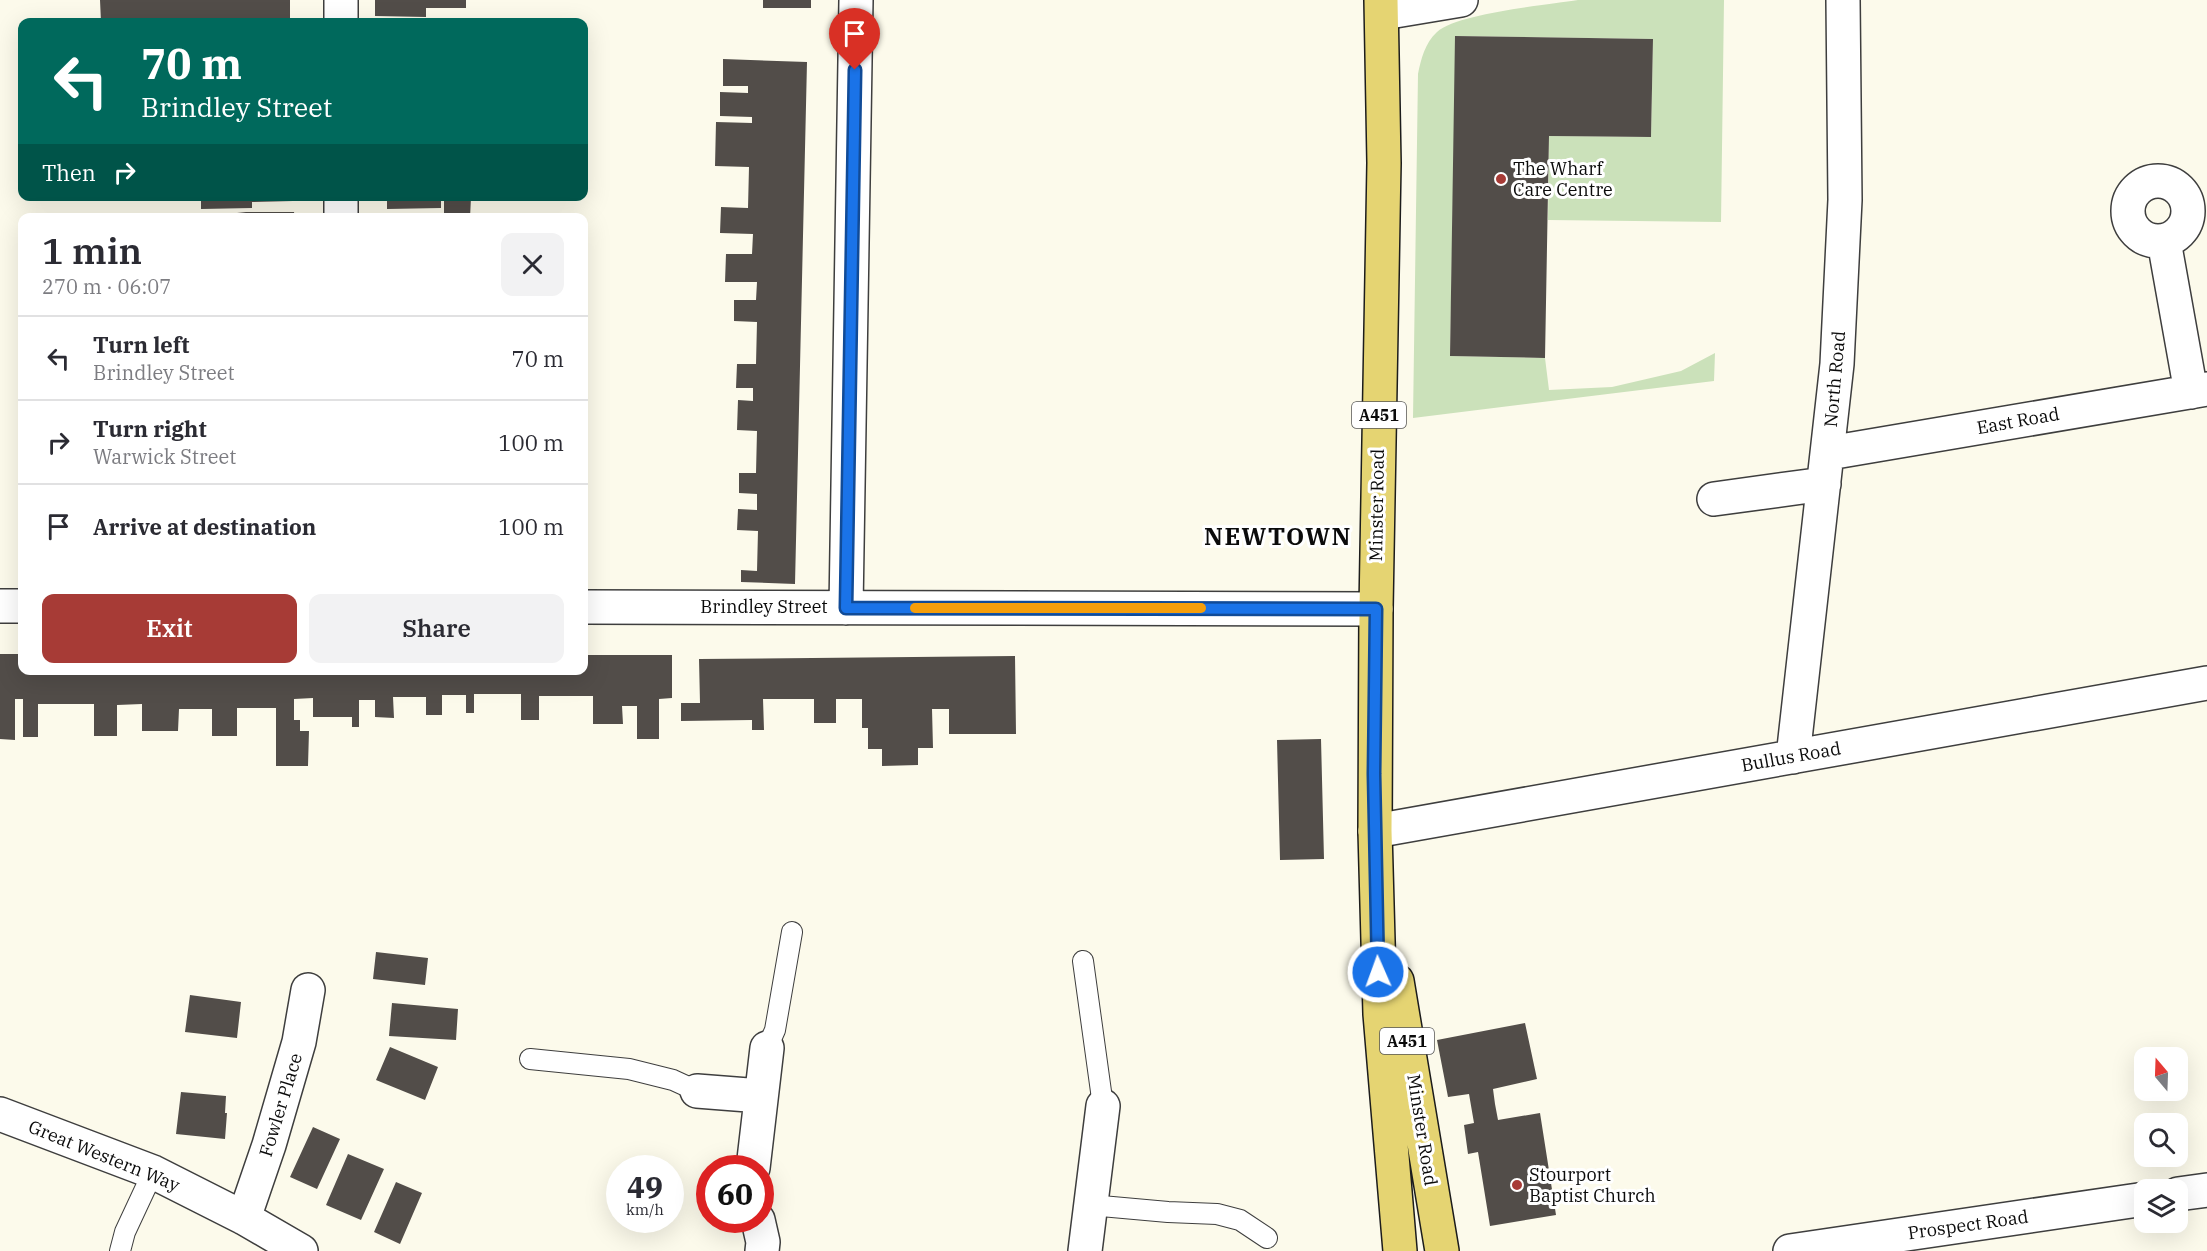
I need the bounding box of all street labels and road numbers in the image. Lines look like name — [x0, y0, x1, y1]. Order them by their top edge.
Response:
street label: North Road — [1819, 330, 1850, 428]
road number: A451 — [1352, 402, 1406, 428]
street label: East Road — [1975, 402, 2061, 439]
street label: Minster Road — [1364, 448, 1389, 561]
street label: Brindley Street — [700, 595, 828, 618]
street label: Bullus Road — [1739, 736, 1843, 777]
road number: A451 — [1380, 1028, 1434, 1054]
street label: Fowler Place — [254, 1050, 307, 1159]
street label: Minster Road — [1402, 1073, 1443, 1187]
street label: Great Western Way — [25, 1115, 184, 1197]
street label: Prospect Road — [1906, 1205, 2030, 1244]

